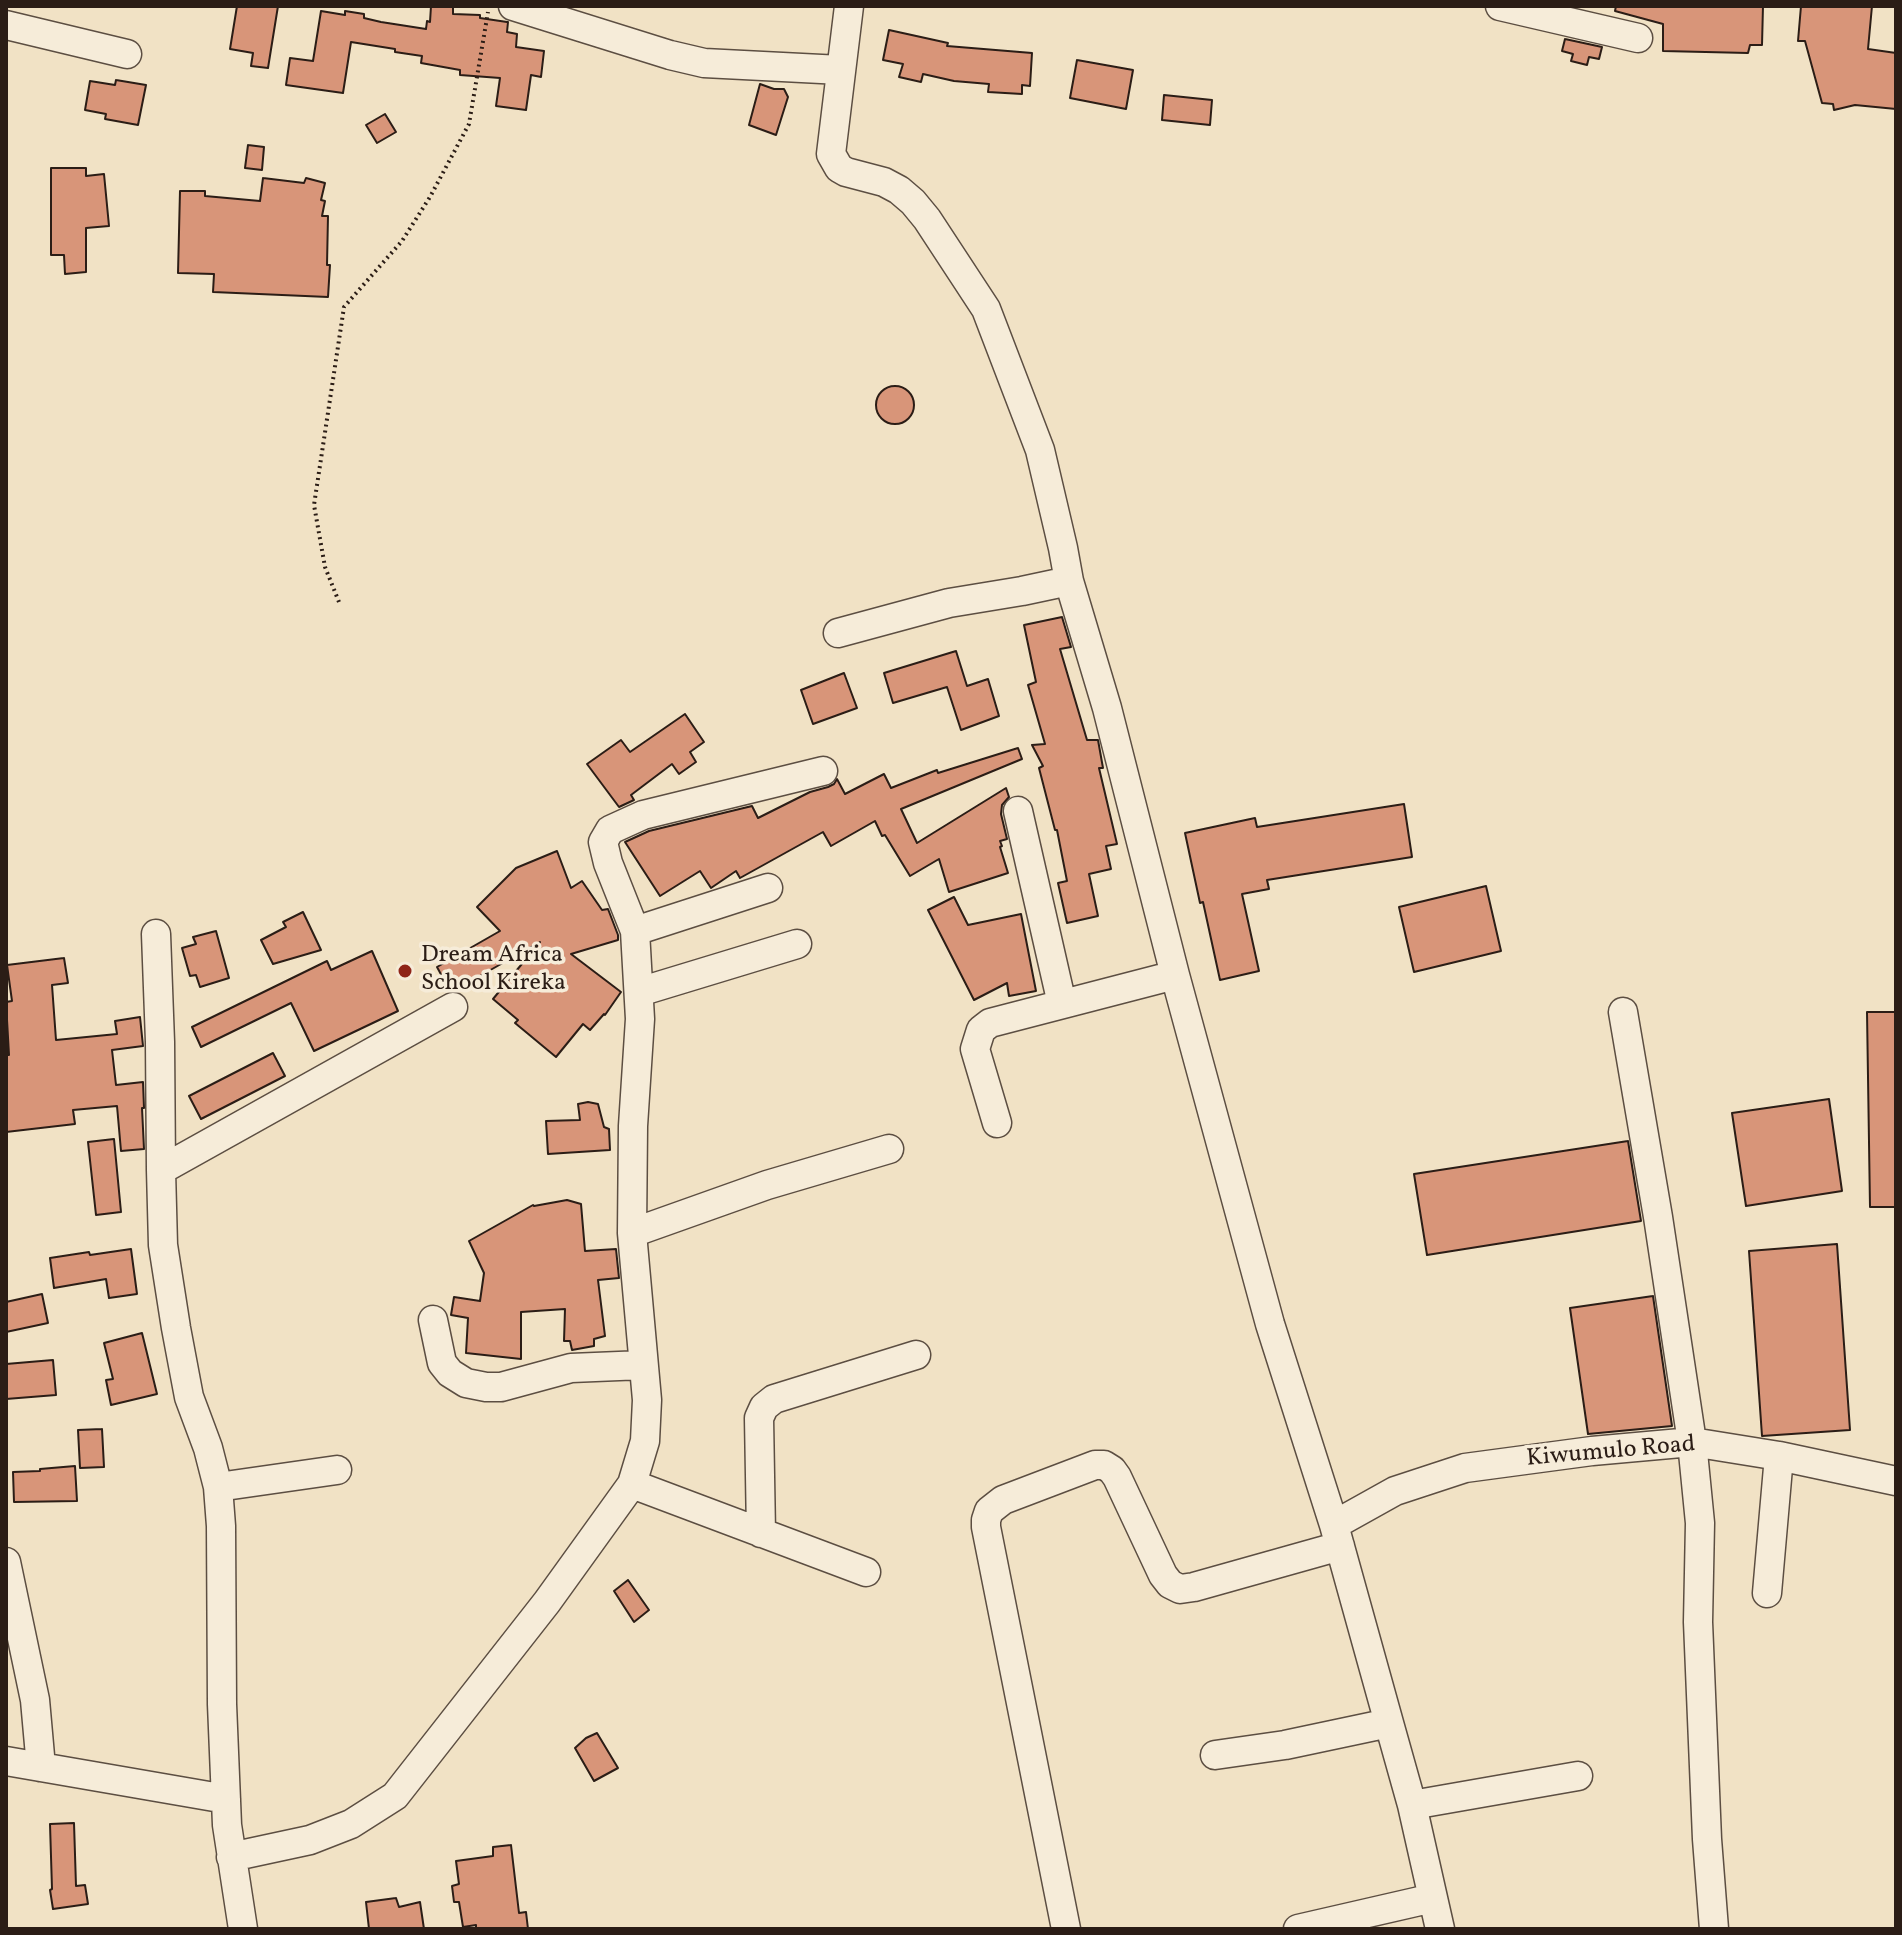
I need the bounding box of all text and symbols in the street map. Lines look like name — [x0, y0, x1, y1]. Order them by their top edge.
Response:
place label: Dream Africa School Kireka — [421, 943, 566, 999]
marker: Dream Africa School Kireka — [396, 962, 414, 980]
street label: Kiwumulo Road — [1525, 1431, 1697, 1475]

